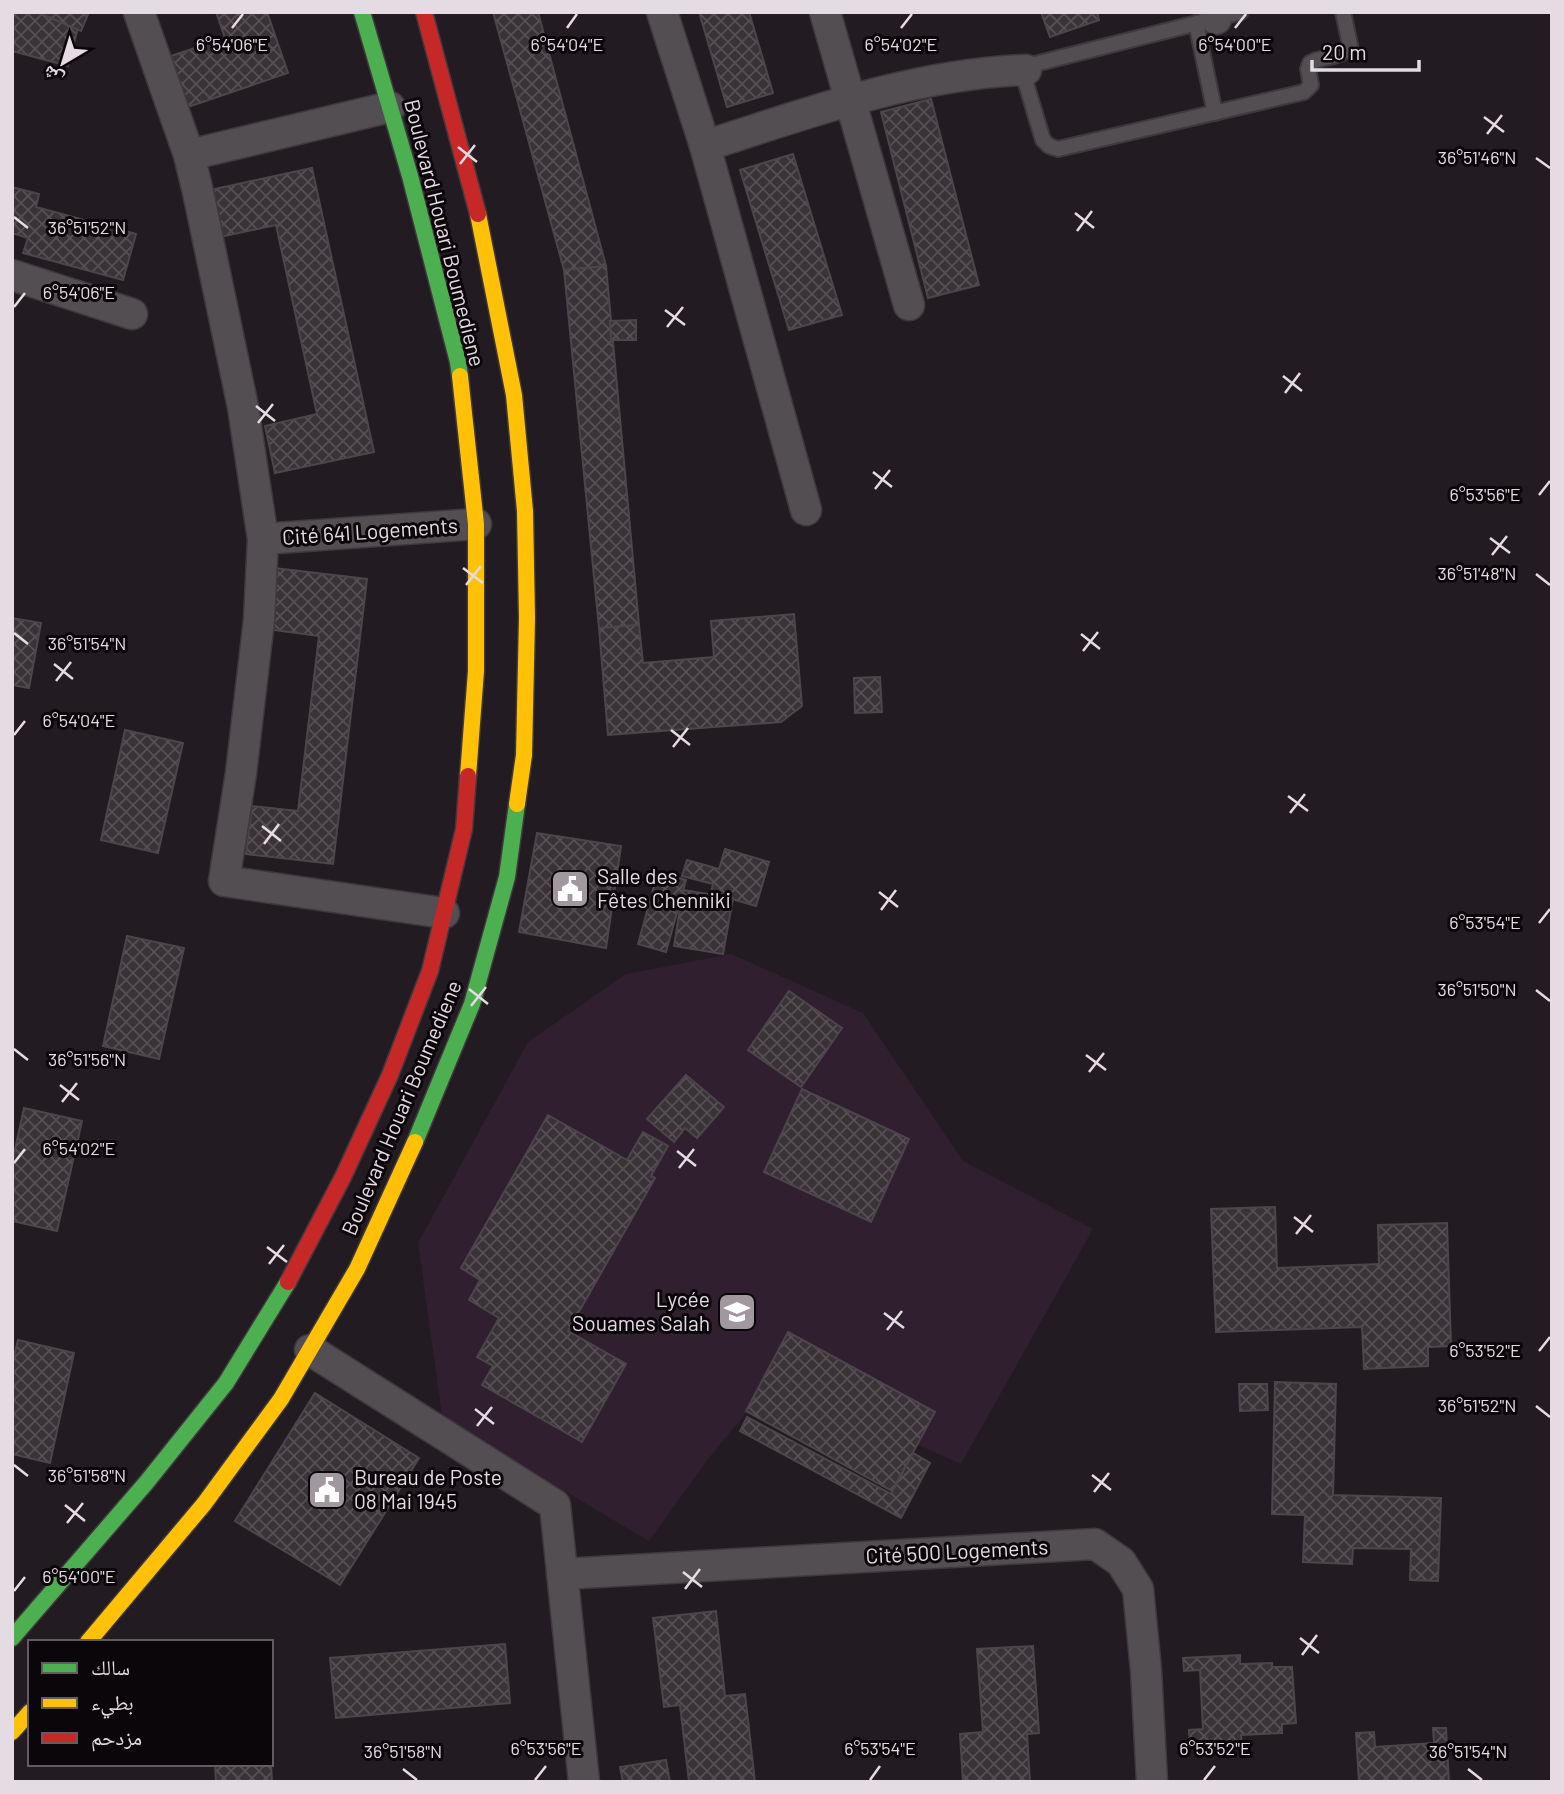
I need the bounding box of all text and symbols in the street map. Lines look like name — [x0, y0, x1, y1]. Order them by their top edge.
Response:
north arrow — [28, 28, 98, 98]
scale bar — [1312, 28, 1419, 72]
text: 6°54'06"E — [196, 33, 268, 55]
text: 6°54'04"E — [531, 33, 603, 55]
text: 6°54'02"E — [865, 33, 937, 55]
text: 6°54'00"E — [1198, 33, 1272, 55]
text: 20 m — [1322, 39, 1367, 64]
text: ش — [37, 61, 68, 92]
street label: Boulevard Houari Boumediene — [400, 97, 491, 369]
text: 36°51'46"N — [1438, 146, 1516, 168]
text: 36°51'52"N — [48, 216, 126, 238]
text: 6°54'06"E — [43, 281, 115, 303]
text: 6°53'56"E — [1449, 483, 1521, 505]
street label: Cité 641 Logements — [281, 512, 459, 549]
text: 36°51'48"N — [1438, 562, 1516, 584]
text: 36°51'54"N — [48, 632, 126, 654]
text: 6°54'04"E — [43, 709, 115, 731]
place label: Salle des Fêtes Chenniki — [597, 863, 731, 912]
public building icon: Salle des Fêtes Chenniki — [549, 868, 591, 910]
text: 6°53'54"E — [1449, 911, 1521, 933]
street label: Boulevard Houari Boumediene — [336, 976, 466, 1239]
text: 36°51'50"N — [1437, 978, 1517, 1000]
text: 36°51'56"N — [48, 1048, 126, 1070]
text: 6°54'02"E — [43, 1137, 115, 1159]
place label: Lycée Souames Salah — [572, 1286, 710, 1335]
school or university icon: Lycée Souames Salah — [716, 1291, 758, 1333]
text: 6°53'52"E — [1449, 1339, 1521, 1361]
text: 36°51'52"N — [1438, 1394, 1516, 1416]
text: 36°51'58"N — [48, 1464, 126, 1486]
place label: Bureau de Poste 08 Mai 1945 — [354, 1464, 502, 1513]
public building icon: Bureau de Poste 08 Mai 1945 — [306, 1469, 348, 1511]
street label: Cité 500 Logements — [865, 1533, 1049, 1568]
text: 6°54'00"E — [42, 1565, 116, 1587]
legend — [28, 1640, 273, 1766]
text: سالك — [91, 1654, 130, 1679]
text: بطيء — [91, 1689, 134, 1719]
text: مزدحم — [91, 1724, 142, 1752]
text: 6°53'56"E — [510, 1737, 582, 1759]
text: 6°53'54"E — [844, 1737, 916, 1759]
text: 6°53'52"E — [1179, 1737, 1251, 1759]
text: 36°51'58"N — [364, 1740, 442, 1762]
text: 36°51'54"N — [1429, 1740, 1507, 1762]

